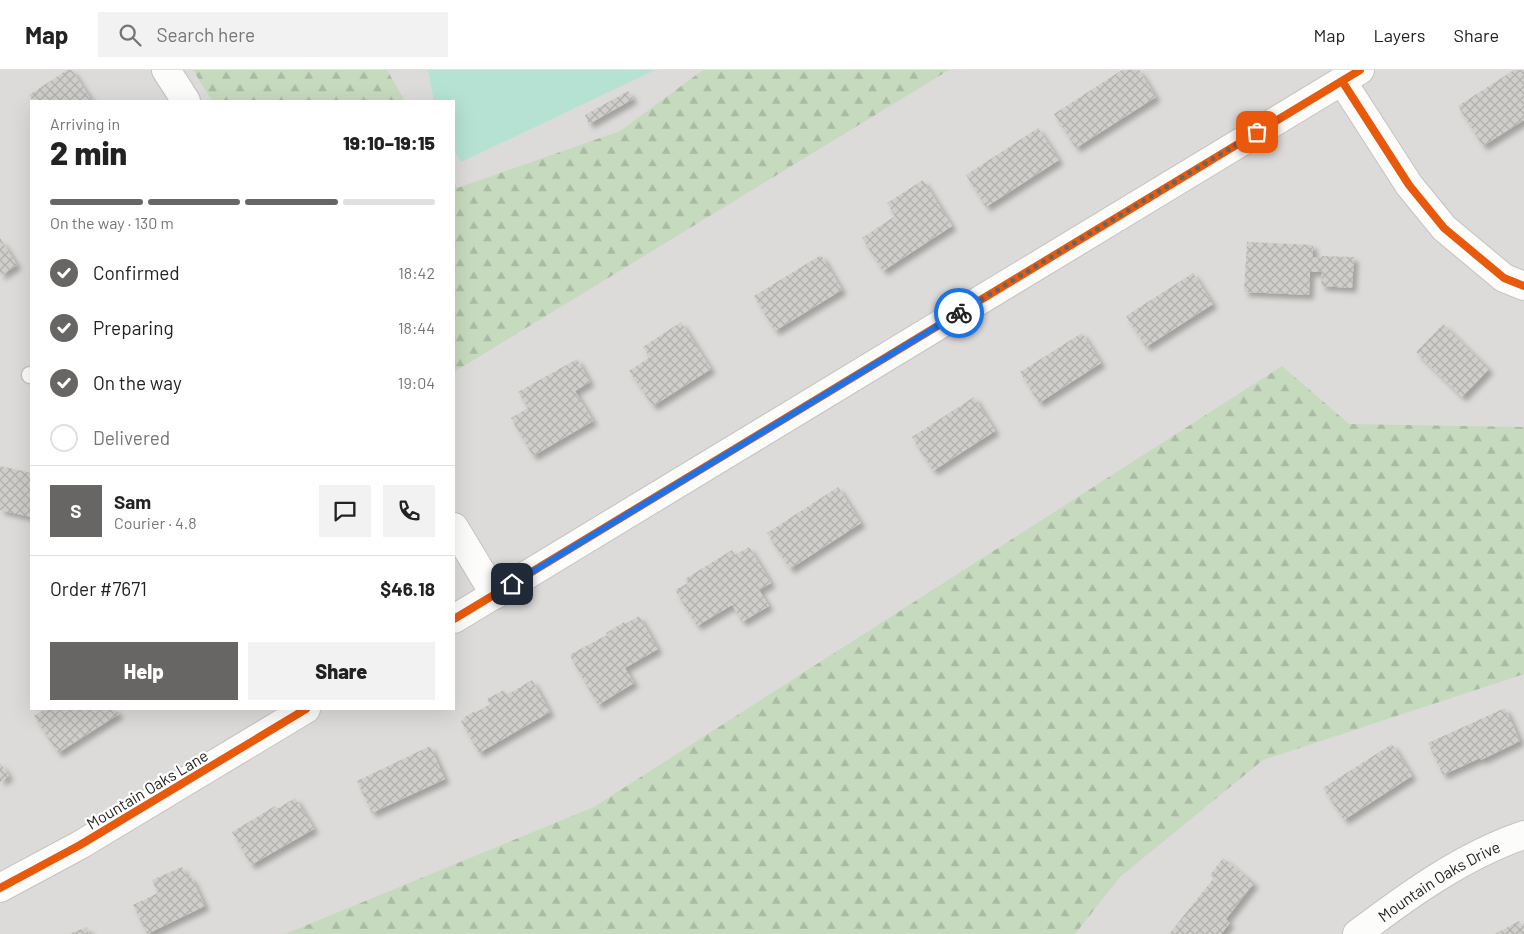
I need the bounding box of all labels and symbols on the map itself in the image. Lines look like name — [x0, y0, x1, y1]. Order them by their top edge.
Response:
pin — [1236, 111, 1278, 153]
courier — [934, 288, 984, 338]
pin — [491, 563, 533, 605]
street label: Mountain Oaks Lane — [83, 745, 211, 833]
street label: Mountain Oaks Drive — [1374, 836, 1503, 925]

